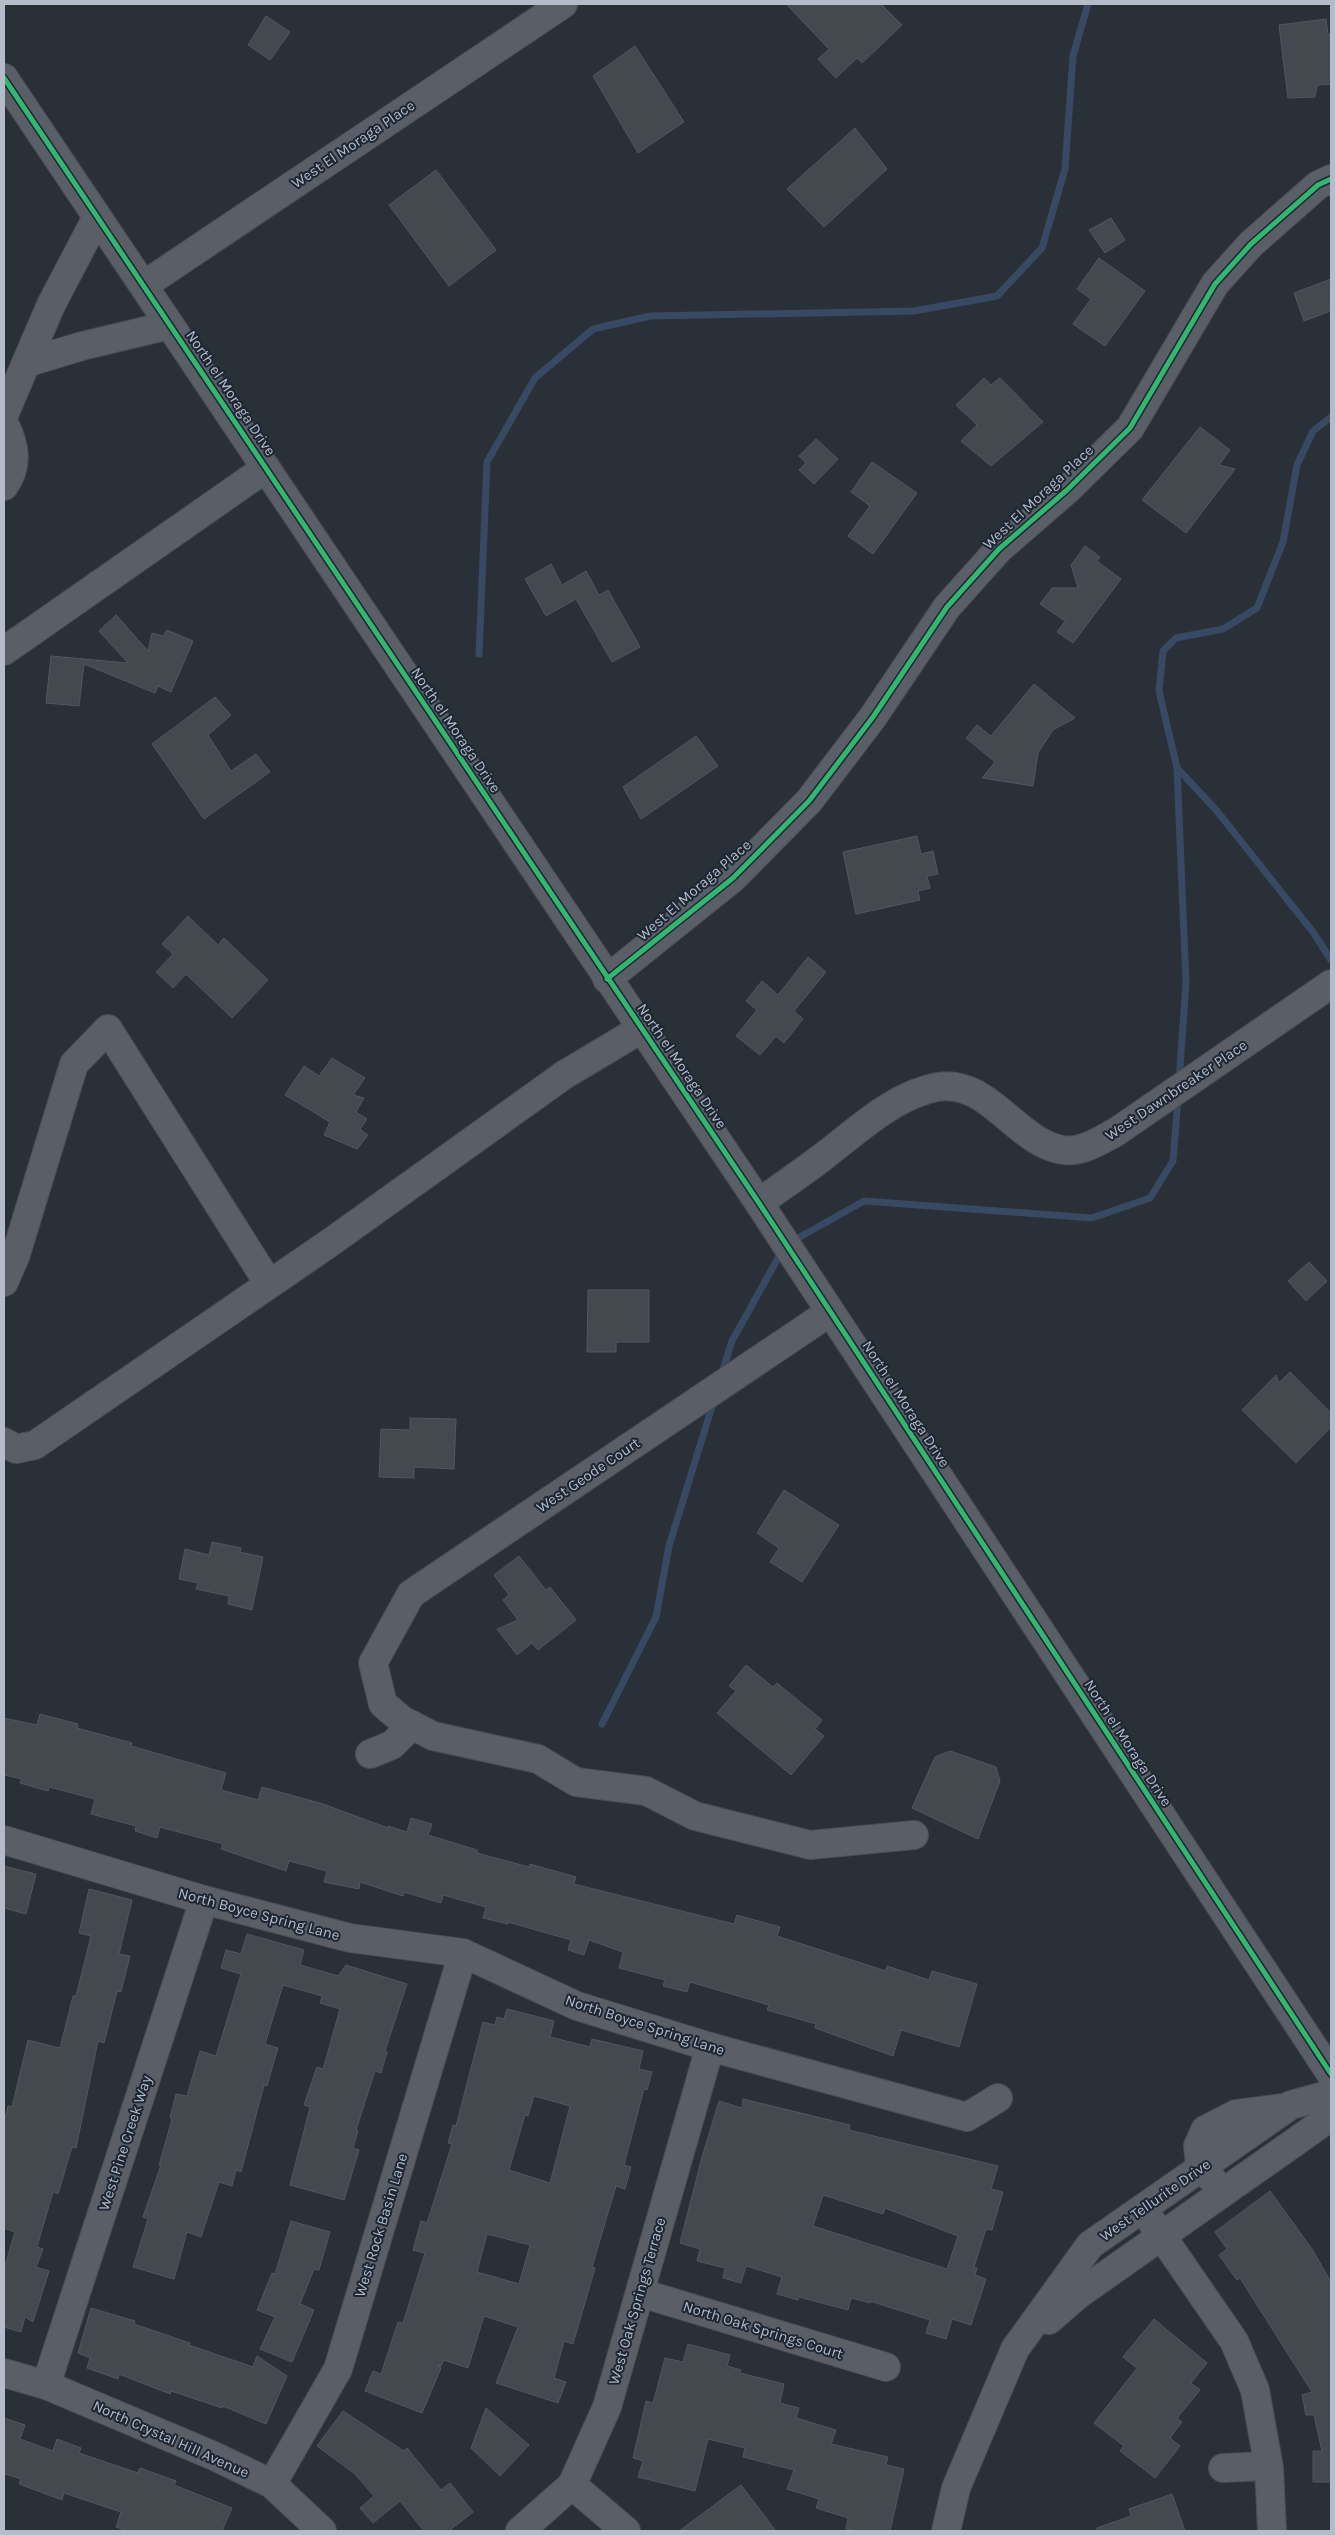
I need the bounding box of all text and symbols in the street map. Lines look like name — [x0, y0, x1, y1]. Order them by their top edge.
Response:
street label: West El Moraga Place — [288, 96, 418, 192]
street label: North el Moraga Drive — [182, 327, 280, 459]
street label: West El Moraga Place — [979, 441, 1097, 553]
street label: North el Moraga Drive — [407, 664, 505, 796]
street label: West El Moraga Place — [633, 836, 755, 944]
street label: North el Moraga Drive — [633, 1000, 731, 1132]
street label: West Dawnbreaker Place — [1102, 1036, 1250, 1144]
street label: North el Moraga Drive — [858, 1337, 954, 1471]
street label: West Geode Court — [533, 1434, 643, 1516]
street label: North el Moraga Drive — [1080, 1676, 1176, 1810]
street label: North Boyce Spring Lane — [176, 1884, 342, 1944]
street label: North Boyce Spring Lane — [563, 1991, 727, 2059]
street label: West Pine Creek Way — [95, 2073, 155, 2213]
street label: West Rock Basin Lane — [351, 2151, 411, 2299]
street label: West Tellurite Drive — [1096, 2155, 1214, 2245]
street label: West Oak Springs Terrace — [605, 2215, 669, 2387]
street label: North Oak Springs Court — [681, 2297, 845, 2363]
street label: North Crystal Hill Avenue — [90, 2396, 252, 2482]

